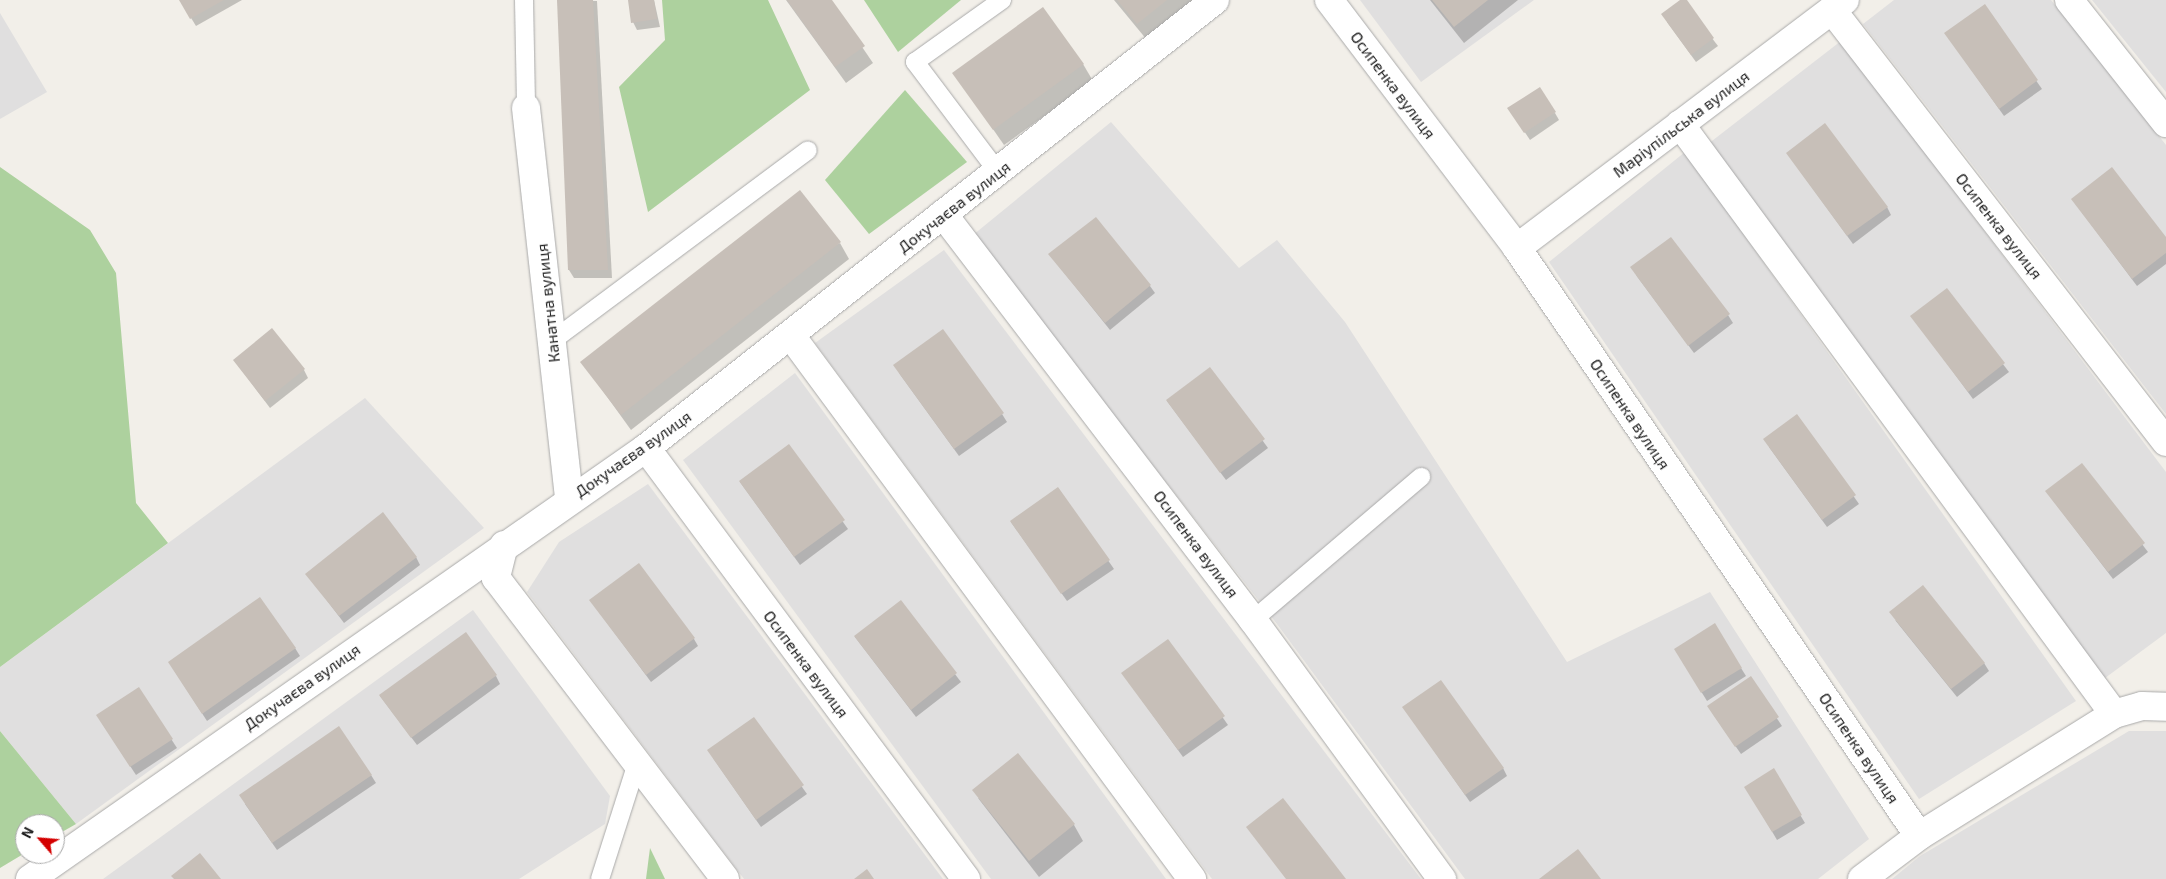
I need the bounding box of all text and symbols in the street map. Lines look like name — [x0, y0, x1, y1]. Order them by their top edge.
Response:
street label: Осипенка вулиця — [1346, 28, 1440, 142]
street label: Маріупільська вулиця — [1609, 67, 1753, 181]
street label: Докучаєва вулиця — [894, 157, 1014, 257]
street label: Осипенка вулиця — [1952, 169, 2046, 283]
street label: Канатна вулиця — [532, 243, 564, 363]
street label: Осипенка вулиця — [1586, 355, 1674, 473]
street label: Докучаєва вулиця — [571, 407, 695, 501]
street label: Осипенка вулиця — [1149, 487, 1243, 601]
street label: Осипенка вулиця — [759, 607, 853, 721]
street label: Докучаєва вулиця — [240, 640, 364, 734]
street label: Осипенка вулиця — [1815, 689, 1903, 807]
north arrow — [15, 814, 65, 864]
text: N — [17, 824, 37, 841]

